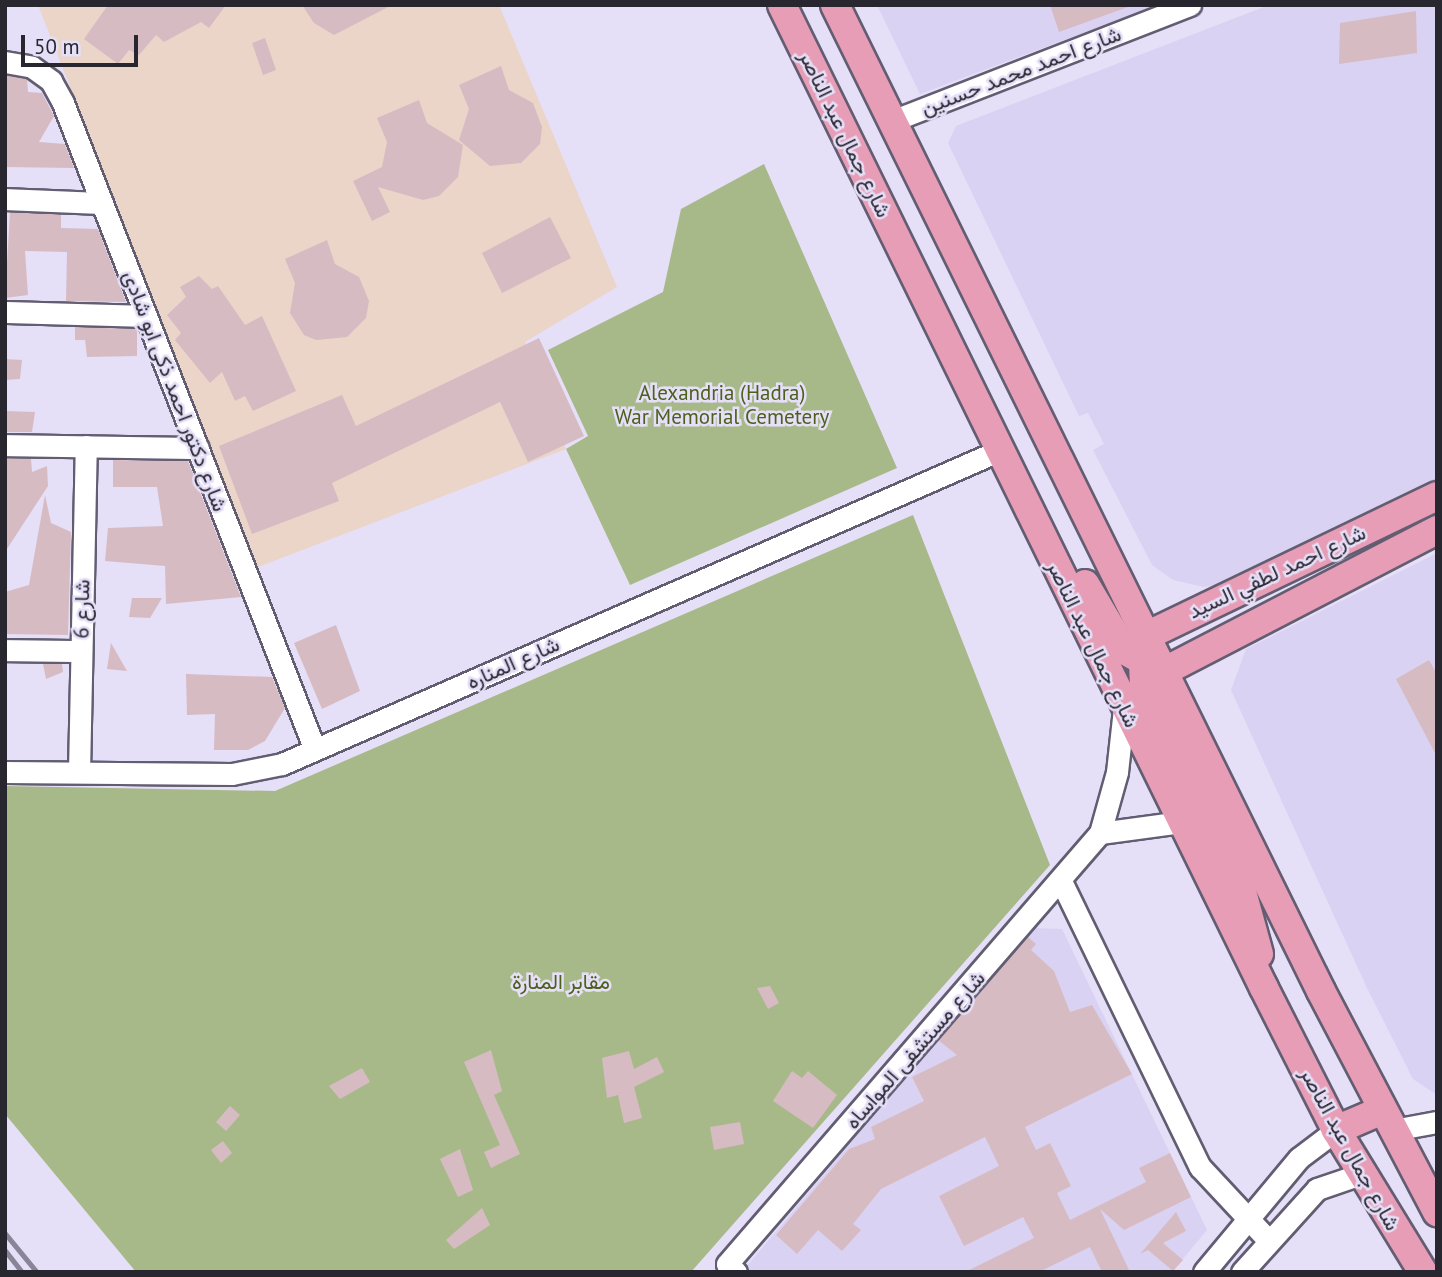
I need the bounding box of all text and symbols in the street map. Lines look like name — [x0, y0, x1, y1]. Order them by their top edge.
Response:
scale bar — [24, 21, 142, 65]
street label: شارع احمد محمد حسنين — [917, 21, 1125, 121]
text: 50 m — [34, 33, 80, 60]
street label: شارع جمال عبد الناصر — [794, 46, 896, 222]
street label: شارع دكتور احمد ذكى ابو شادى — [117, 267, 233, 515]
park label: Alexandria (Hadra) War Memorial Cemetery — [615, 380, 829, 430]
street label: شارع احمد لطفي السيد — [1184, 520, 1370, 624]
street label: شارع جمال عبد الناصر — [1042, 556, 1144, 732]
street label: شارع 6 — [69, 579, 95, 639]
street label: شارع المناره — [463, 631, 563, 695]
street label: شارع مستشفى المواساه — [840, 966, 990, 1134]
park label: مقابر المنارة — [512, 969, 610, 995]
street label: شارع جمال عبد الناصر — [1295, 1063, 1405, 1235]

